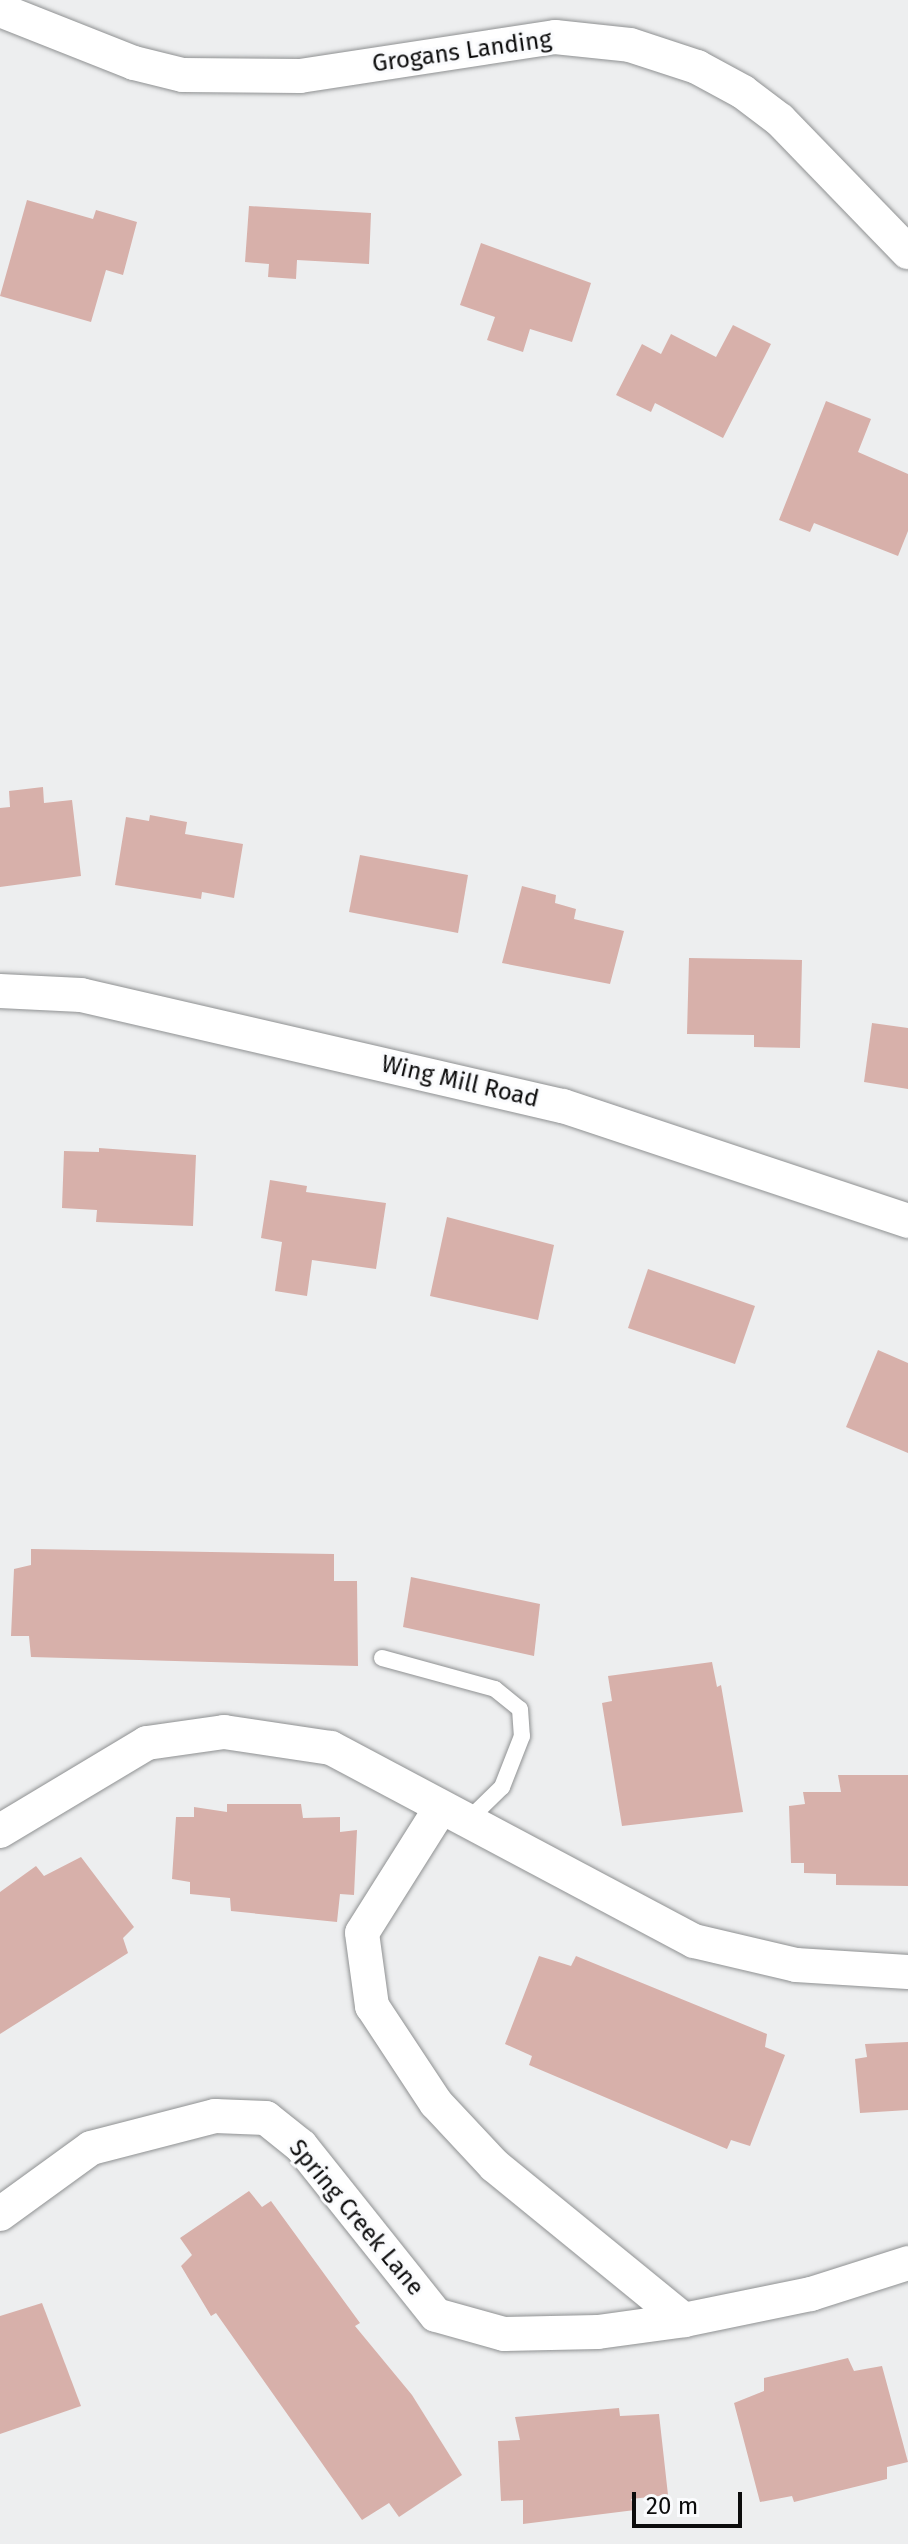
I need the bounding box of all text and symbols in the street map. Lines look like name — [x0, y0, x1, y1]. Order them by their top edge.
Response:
street label: Grogans Landing — [370, 25, 554, 79]
street label: Wing Mill Road — [378, 1050, 542, 1114]
street label: Spring Creek Lane — [282, 2134, 430, 2302]
scale bar — [636, 2476, 746, 2526]
text: 20 m — [646, 2492, 698, 2520]

